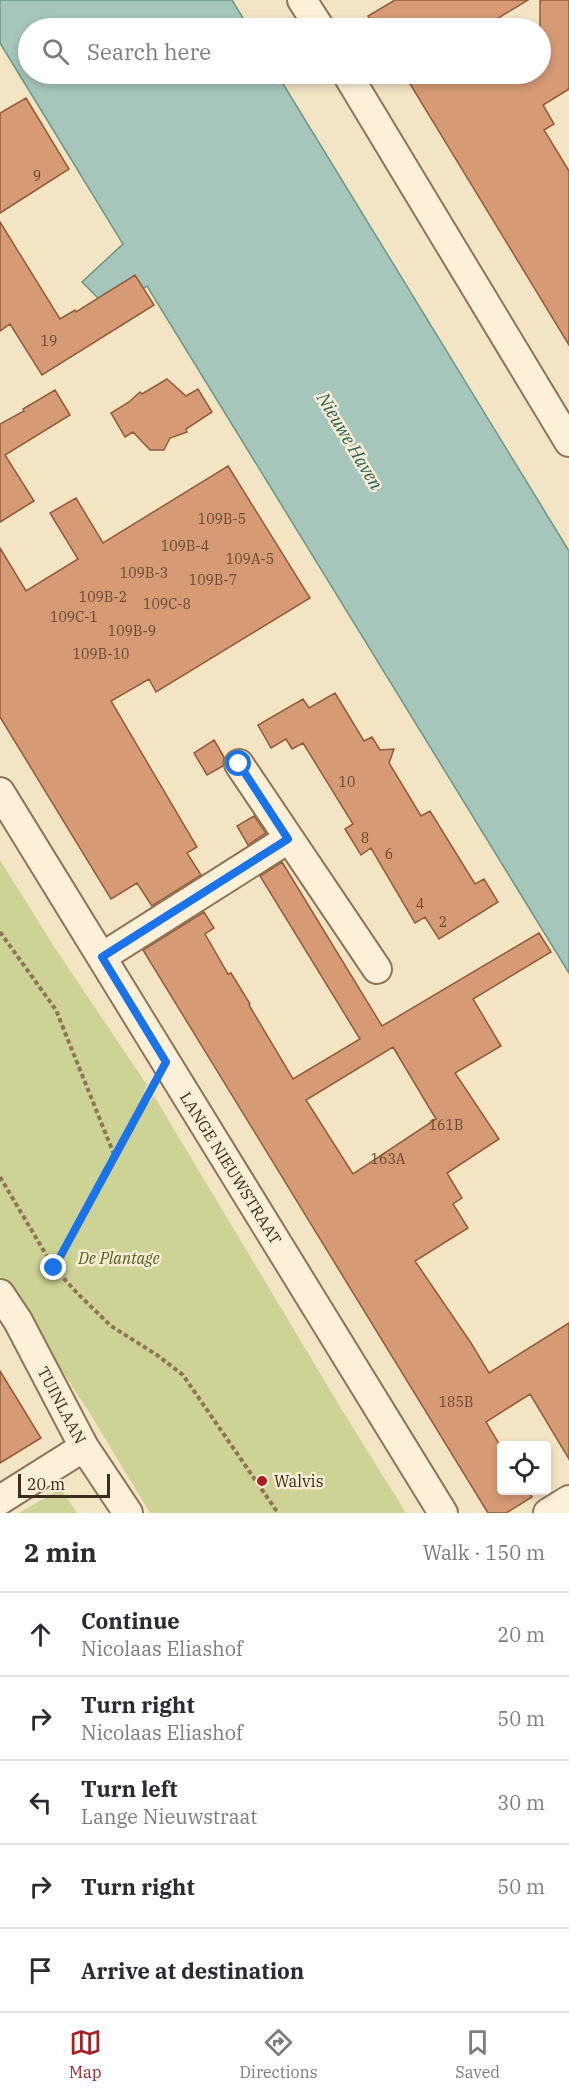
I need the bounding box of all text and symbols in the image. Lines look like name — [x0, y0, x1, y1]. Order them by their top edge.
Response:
search box — [18, 18, 551, 84]
icon: search — [39, 35, 72, 68]
text: Search here — [87, 37, 211, 66]
house number: 9 — [33, 167, 41, 185]
house number: 19 — [41, 332, 57, 350]
water label: Nieuwe Haven — [311, 387, 388, 494]
house number: 109B-5 — [198, 510, 246, 528]
house number: 109B-4 — [161, 537, 209, 555]
house number: 109A-5 — [226, 550, 274, 568]
house number: 109B-3 — [120, 564, 168, 582]
house number: 109B-7 — [189, 571, 237, 589]
house number: 109B-2 — [79, 588, 127, 606]
house number: 109C-8 — [143, 595, 191, 613]
house number: 109C-1 — [50, 608, 98, 626]
house number: 109B-9 — [108, 622, 156, 640]
house number: 109B-10 — [73, 645, 129, 663]
route start — [225, 750, 251, 776]
house number: 10 — [339, 773, 355, 791]
house number: 8 — [361, 829, 369, 847]
house number: 6 — [385, 845, 393, 863]
house number: 4 — [416, 895, 424, 913]
house number: 2 — [439, 913, 447, 931]
street label: LANGE NIEUWSTRAAT — [176, 1088, 286, 1248]
house number: 161B — [429, 1116, 463, 1134]
house number: 163A — [371, 1150, 406, 1168]
park label: De Plantage — [77, 1248, 160, 1268]
route end — [40, 1254, 66, 1280]
street label: TUINLAAN — [33, 1363, 91, 1447]
house number: 185B — [439, 1393, 473, 1411]
map controls — [497, 1441, 551, 1495]
button: locate — [497, 1441, 551, 1495]
scale bar — [18, 1471, 110, 1498]
place label: Walvis — [274, 1471, 323, 1491]
text: 20 m — [27, 1474, 65, 1494]
marker: Walvis — [255, 1474, 269, 1488]
text: 2 min — [24, 1535, 97, 1569]
text: Walk · 150 m — [423, 1539, 545, 1566]
text: Continue — [81, 1606, 180, 1635]
icon: ahead — [24, 1618, 57, 1651]
text: 20 m — [497, 1621, 545, 1648]
text: Nicolaas Eliashof — [81, 1635, 243, 1662]
text: Turn right — [81, 1690, 195, 1719]
icon: right — [24, 1702, 57, 1735]
text: 50 m — [497, 1705, 545, 1732]
text: Nicolaas Eliashof — [81, 1719, 243, 1746]
text: Turn left — [81, 1774, 177, 1803]
icon: left — [24, 1786, 57, 1819]
text: 30 m — [497, 1789, 545, 1816]
text: Lange Nieuwstraat — [81, 1803, 257, 1830]
icon: right — [24, 1870, 57, 1903]
text: Turn right — [81, 1872, 195, 1901]
text: 50 m — [497, 1873, 545, 1900]
icon: arrive — [24, 1954, 57, 1987]
text: Arrive at destination — [81, 1956, 304, 1985]
tab: Map — [69, 2026, 102, 2082]
tab: Directions — [240, 2026, 318, 2082]
tab: Saved — [455, 2026, 500, 2082]

